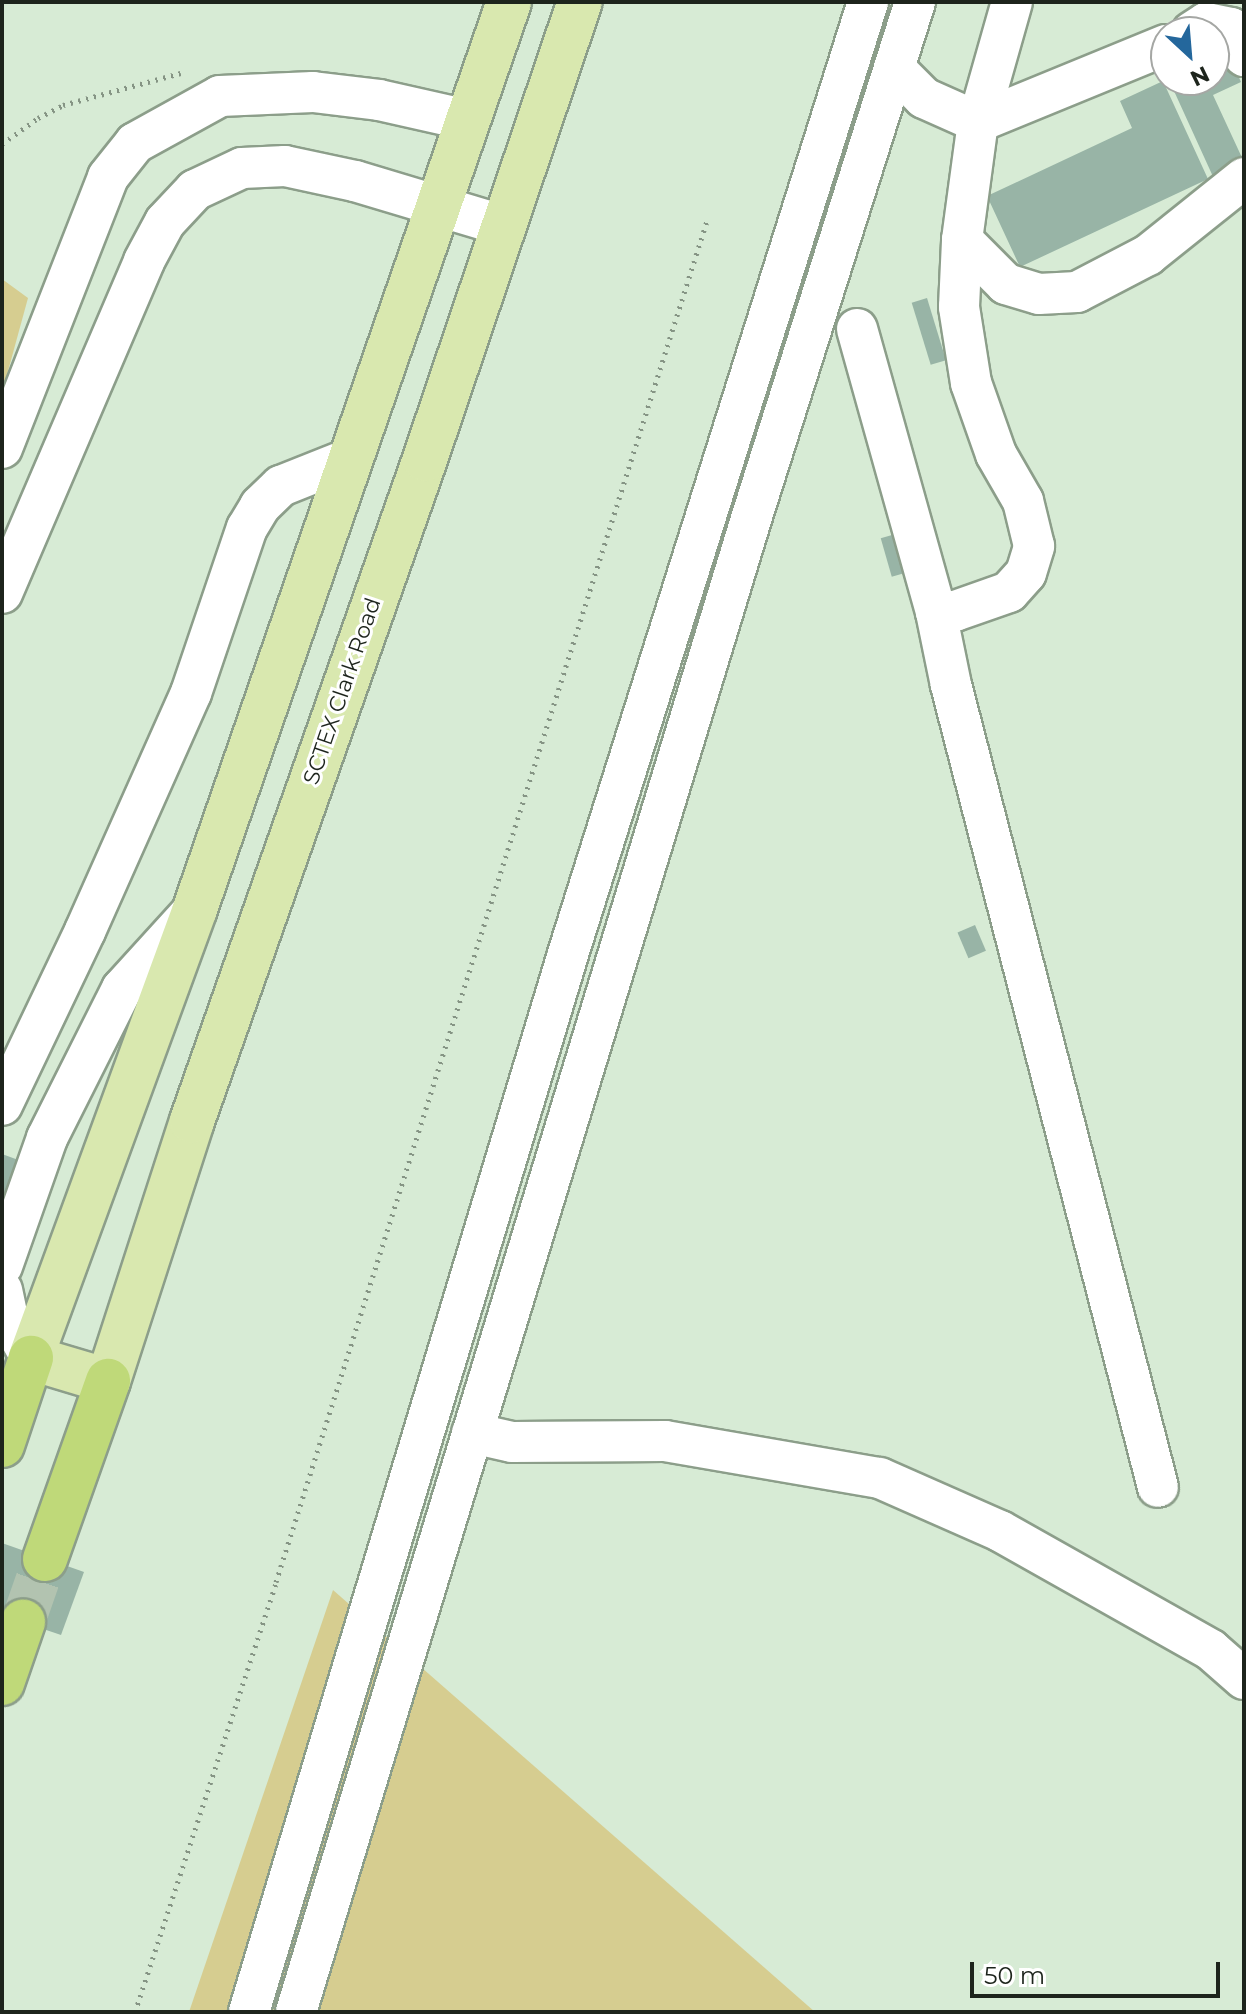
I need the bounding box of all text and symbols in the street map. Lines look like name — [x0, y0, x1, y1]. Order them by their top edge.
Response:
north arrow — [1150, 16, 1230, 96]
text: N — [1186, 60, 1214, 92]
street label: SCTEX Clark Road — [298, 594, 386, 788]
scale bar — [974, 1946, 1224, 1996]
text: 50 m — [984, 1961, 1045, 1990]

